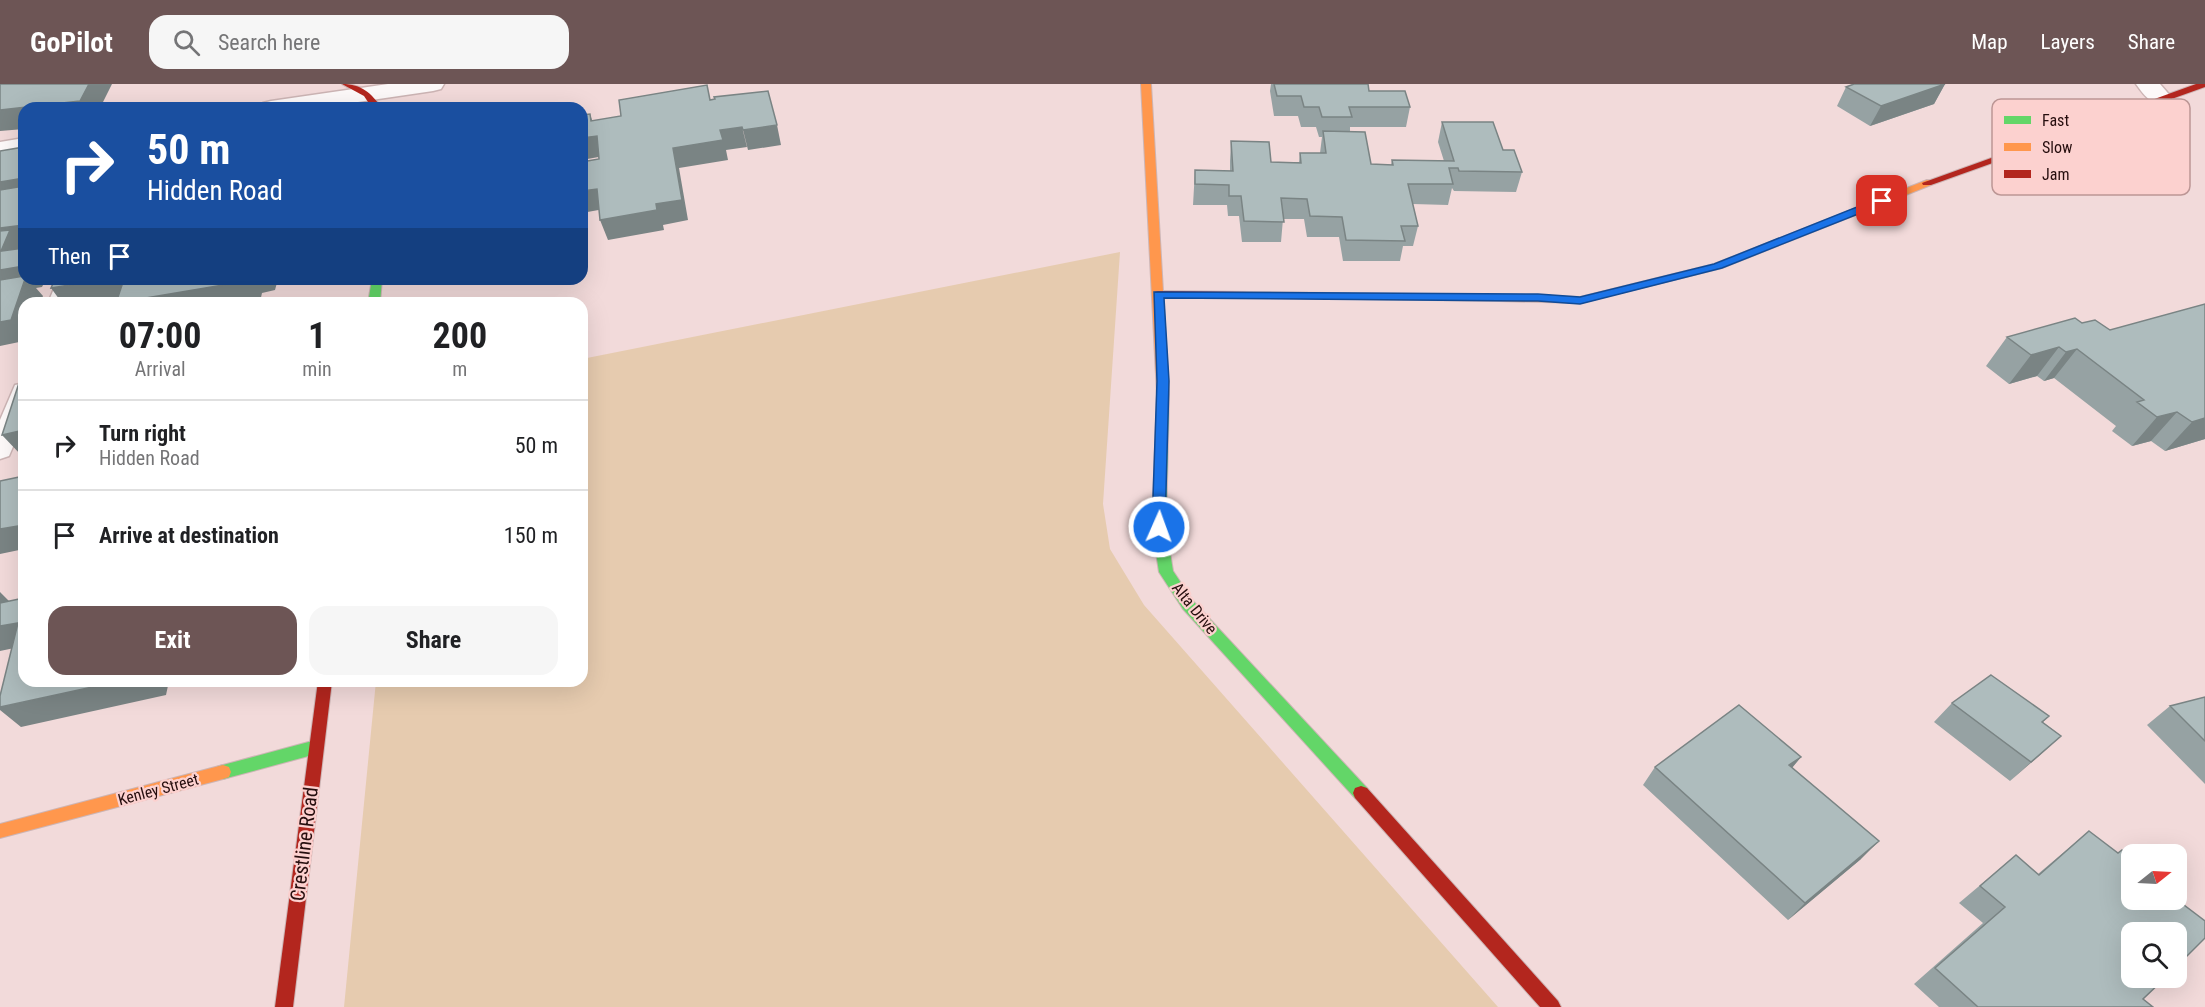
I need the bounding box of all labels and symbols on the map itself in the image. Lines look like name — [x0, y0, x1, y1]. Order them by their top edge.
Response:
legend — [1992, 99, 2190, 195]
text: Fast — [2042, 111, 2069, 130]
text: Slow — [2042, 138, 2072, 157]
text: Jam — [2042, 165, 2069, 184]
pin — [1856, 175, 1907, 226]
position arrow — [1127, 495, 1191, 559]
street label: Alta Drive — [1168, 579, 1221, 638]
street label: Kenley Street — [116, 770, 201, 809]
street label: Crestline Road — [285, 786, 323, 902]
north arrow — [2121, 844, 2187, 910]

